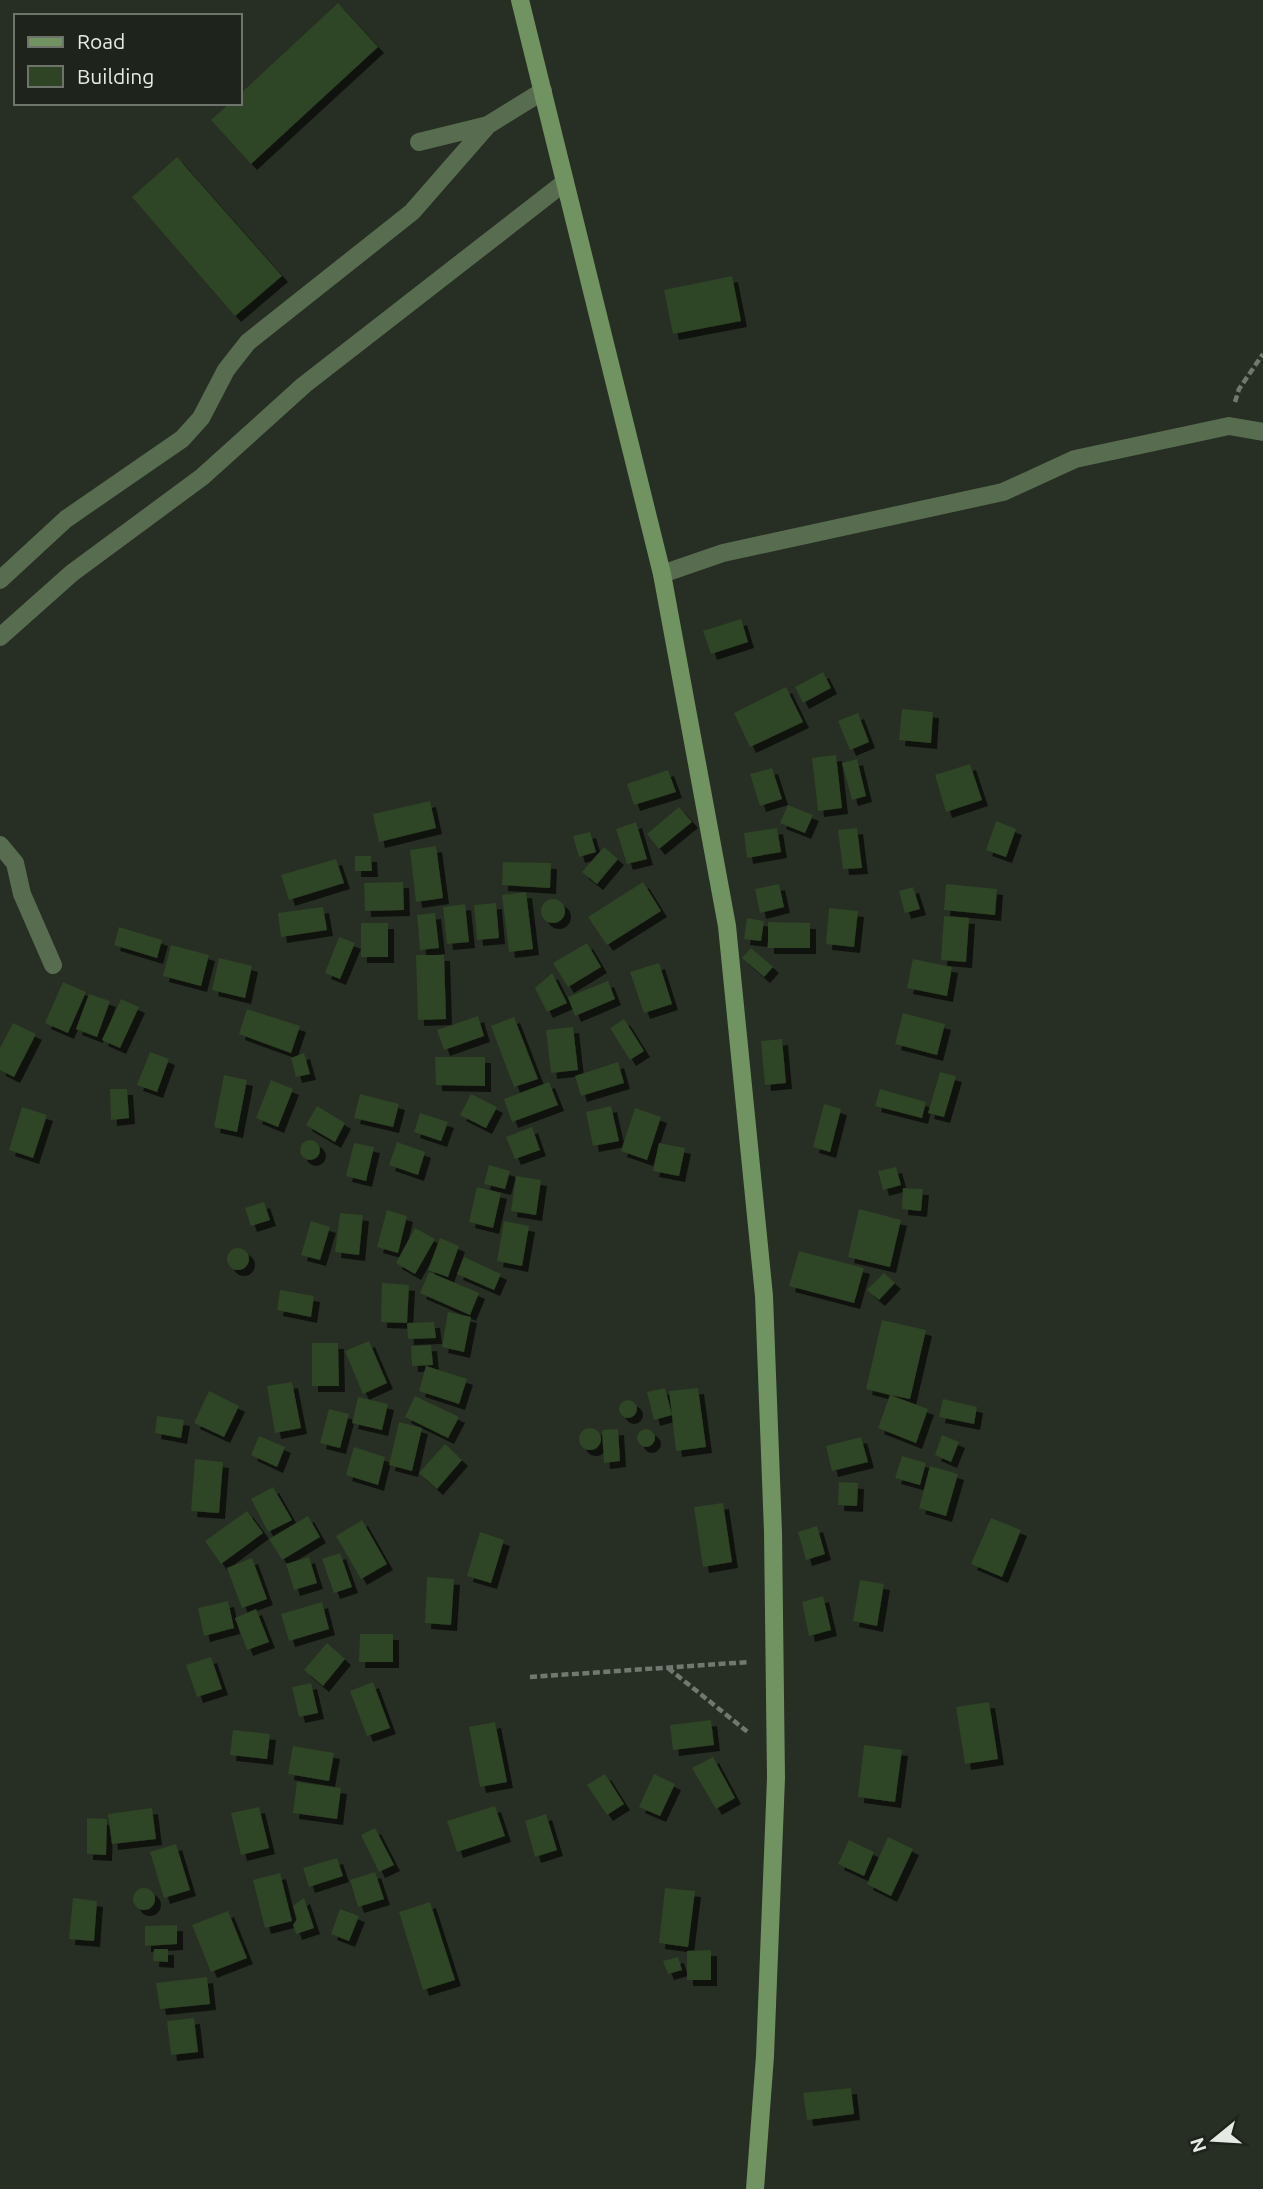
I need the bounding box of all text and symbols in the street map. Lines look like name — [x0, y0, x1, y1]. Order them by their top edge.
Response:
legend — [14, 14, 242, 105]
text: Road — [77, 29, 125, 53]
text: Building — [77, 64, 154, 88]
north arrow — [1179, 2105, 1249, 2175]
text: N — [1185, 2135, 1210, 2155]

